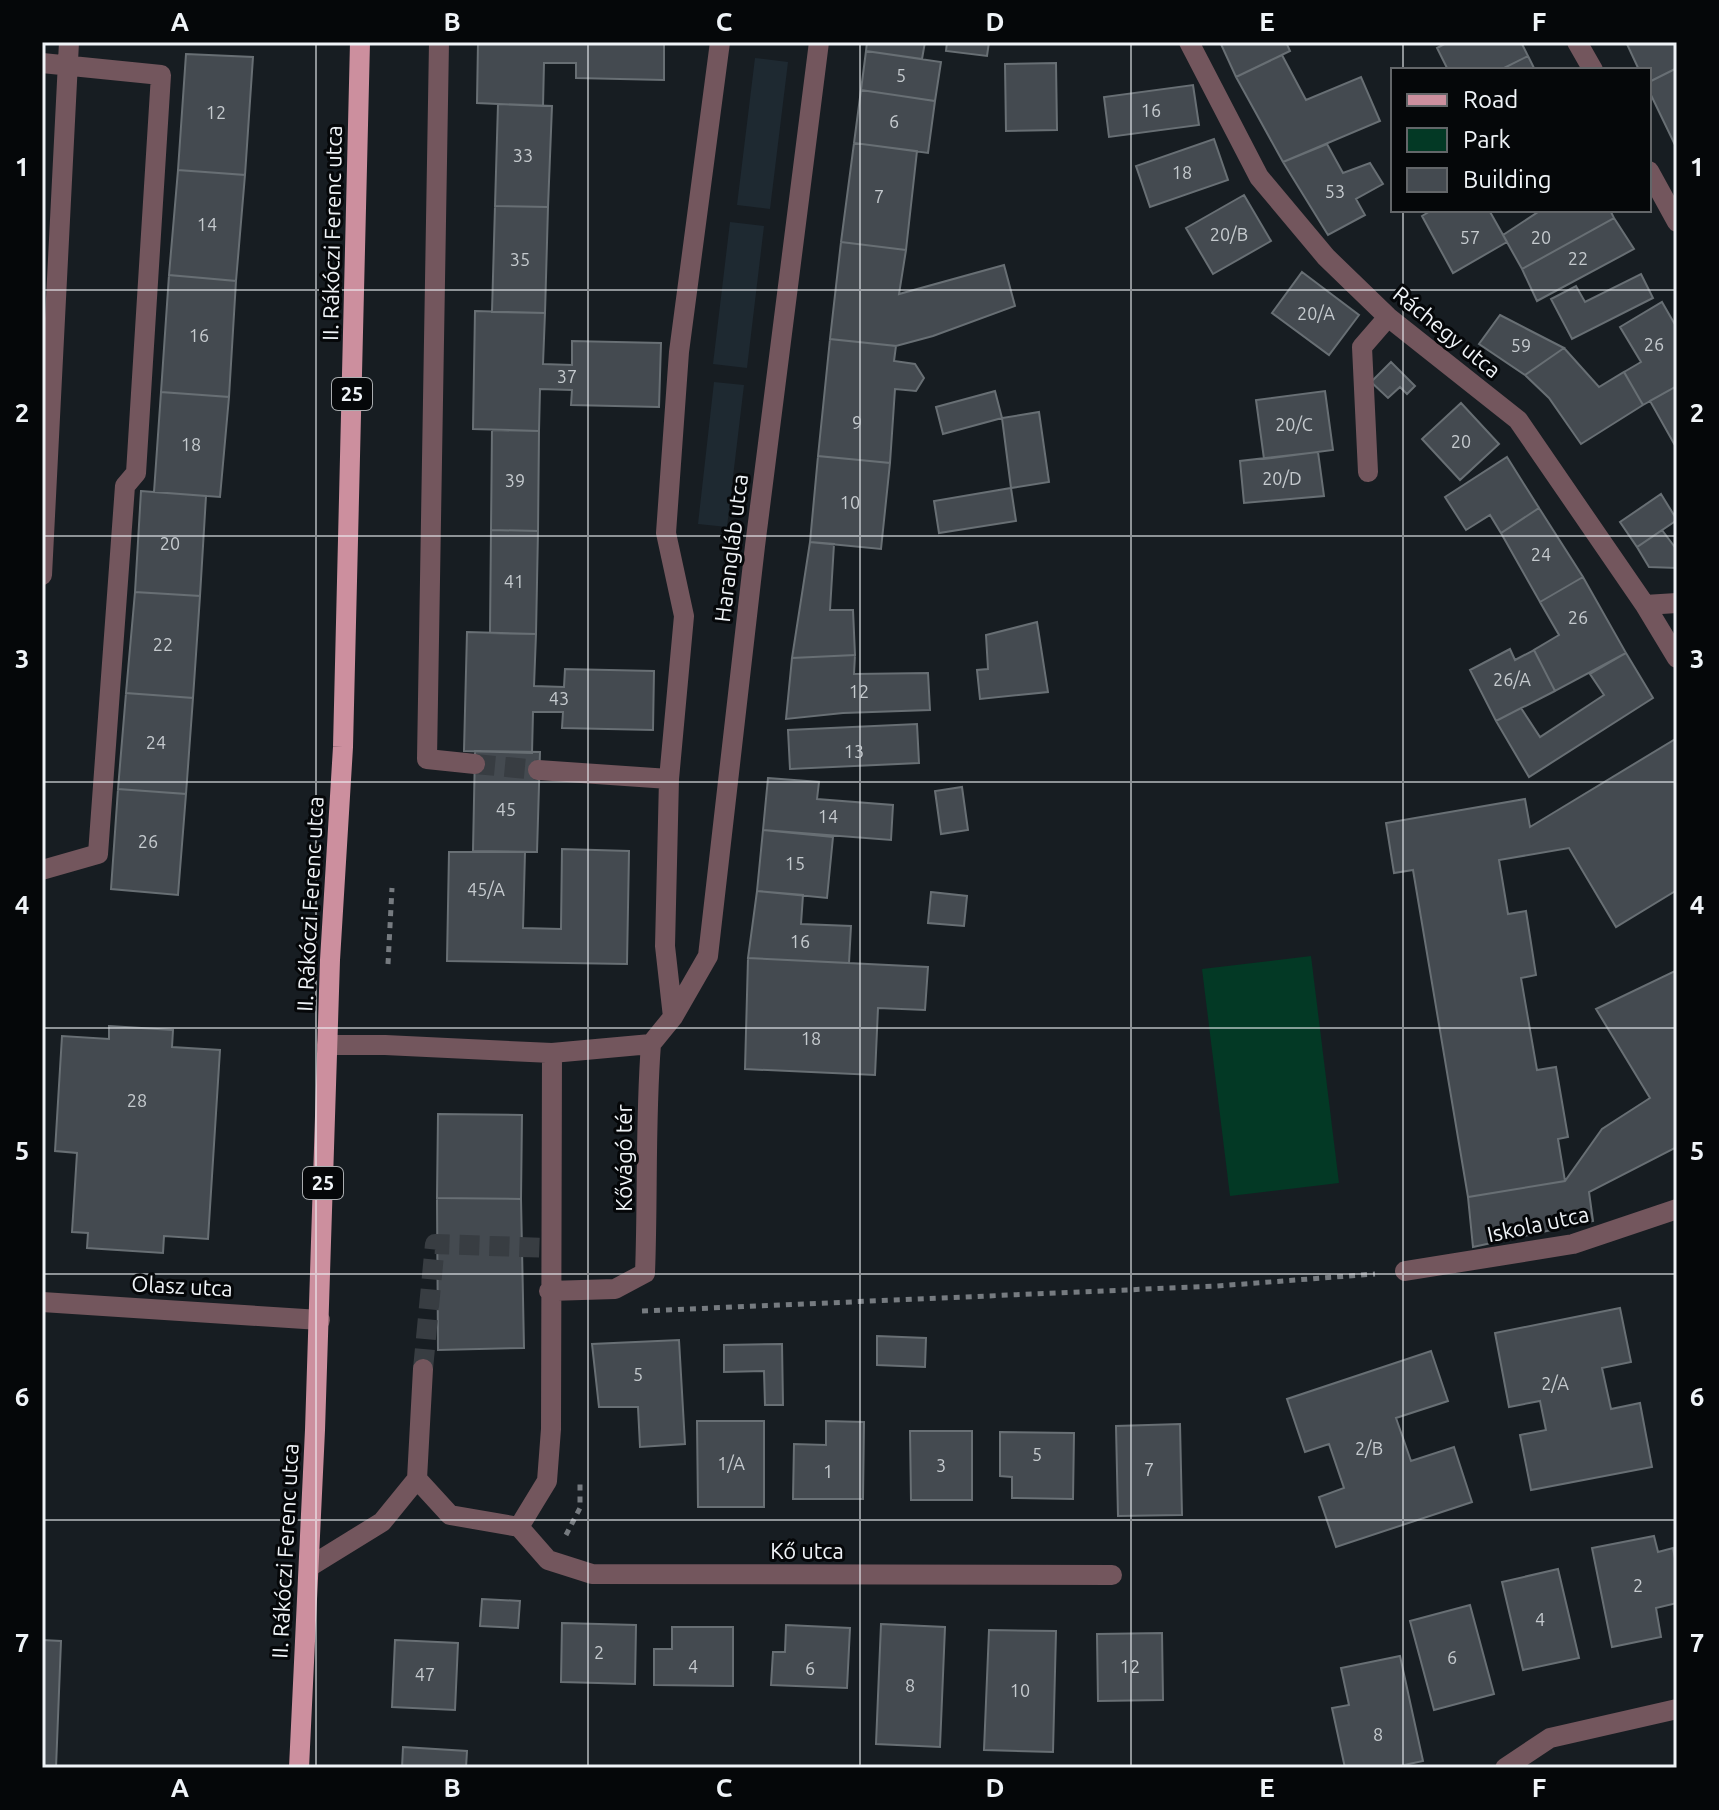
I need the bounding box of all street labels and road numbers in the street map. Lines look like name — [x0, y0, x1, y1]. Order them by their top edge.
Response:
street label: II. Rákóczi Ferenc utca — [317, 125, 346, 341]
street label: Ráchegy utca — [1389, 281, 1506, 382]
road number: 25 — [332, 378, 372, 410]
street label: Harangláb utca — [709, 472, 752, 623]
street label: II. Rákóczi Ferenc utca — [291, 796, 328, 1012]
street label: Kővágó tér — [611, 1104, 636, 1212]
road number: 25 — [303, 1167, 343, 1199]
street label: Iskola utca — [1485, 1201, 1591, 1246]
street label: Olasz utca — [131, 1270, 233, 1301]
street label: II. Rákóczi Ferenc utca — [266, 1443, 303, 1659]
street label: Kő utca — [770, 1538, 844, 1563]

